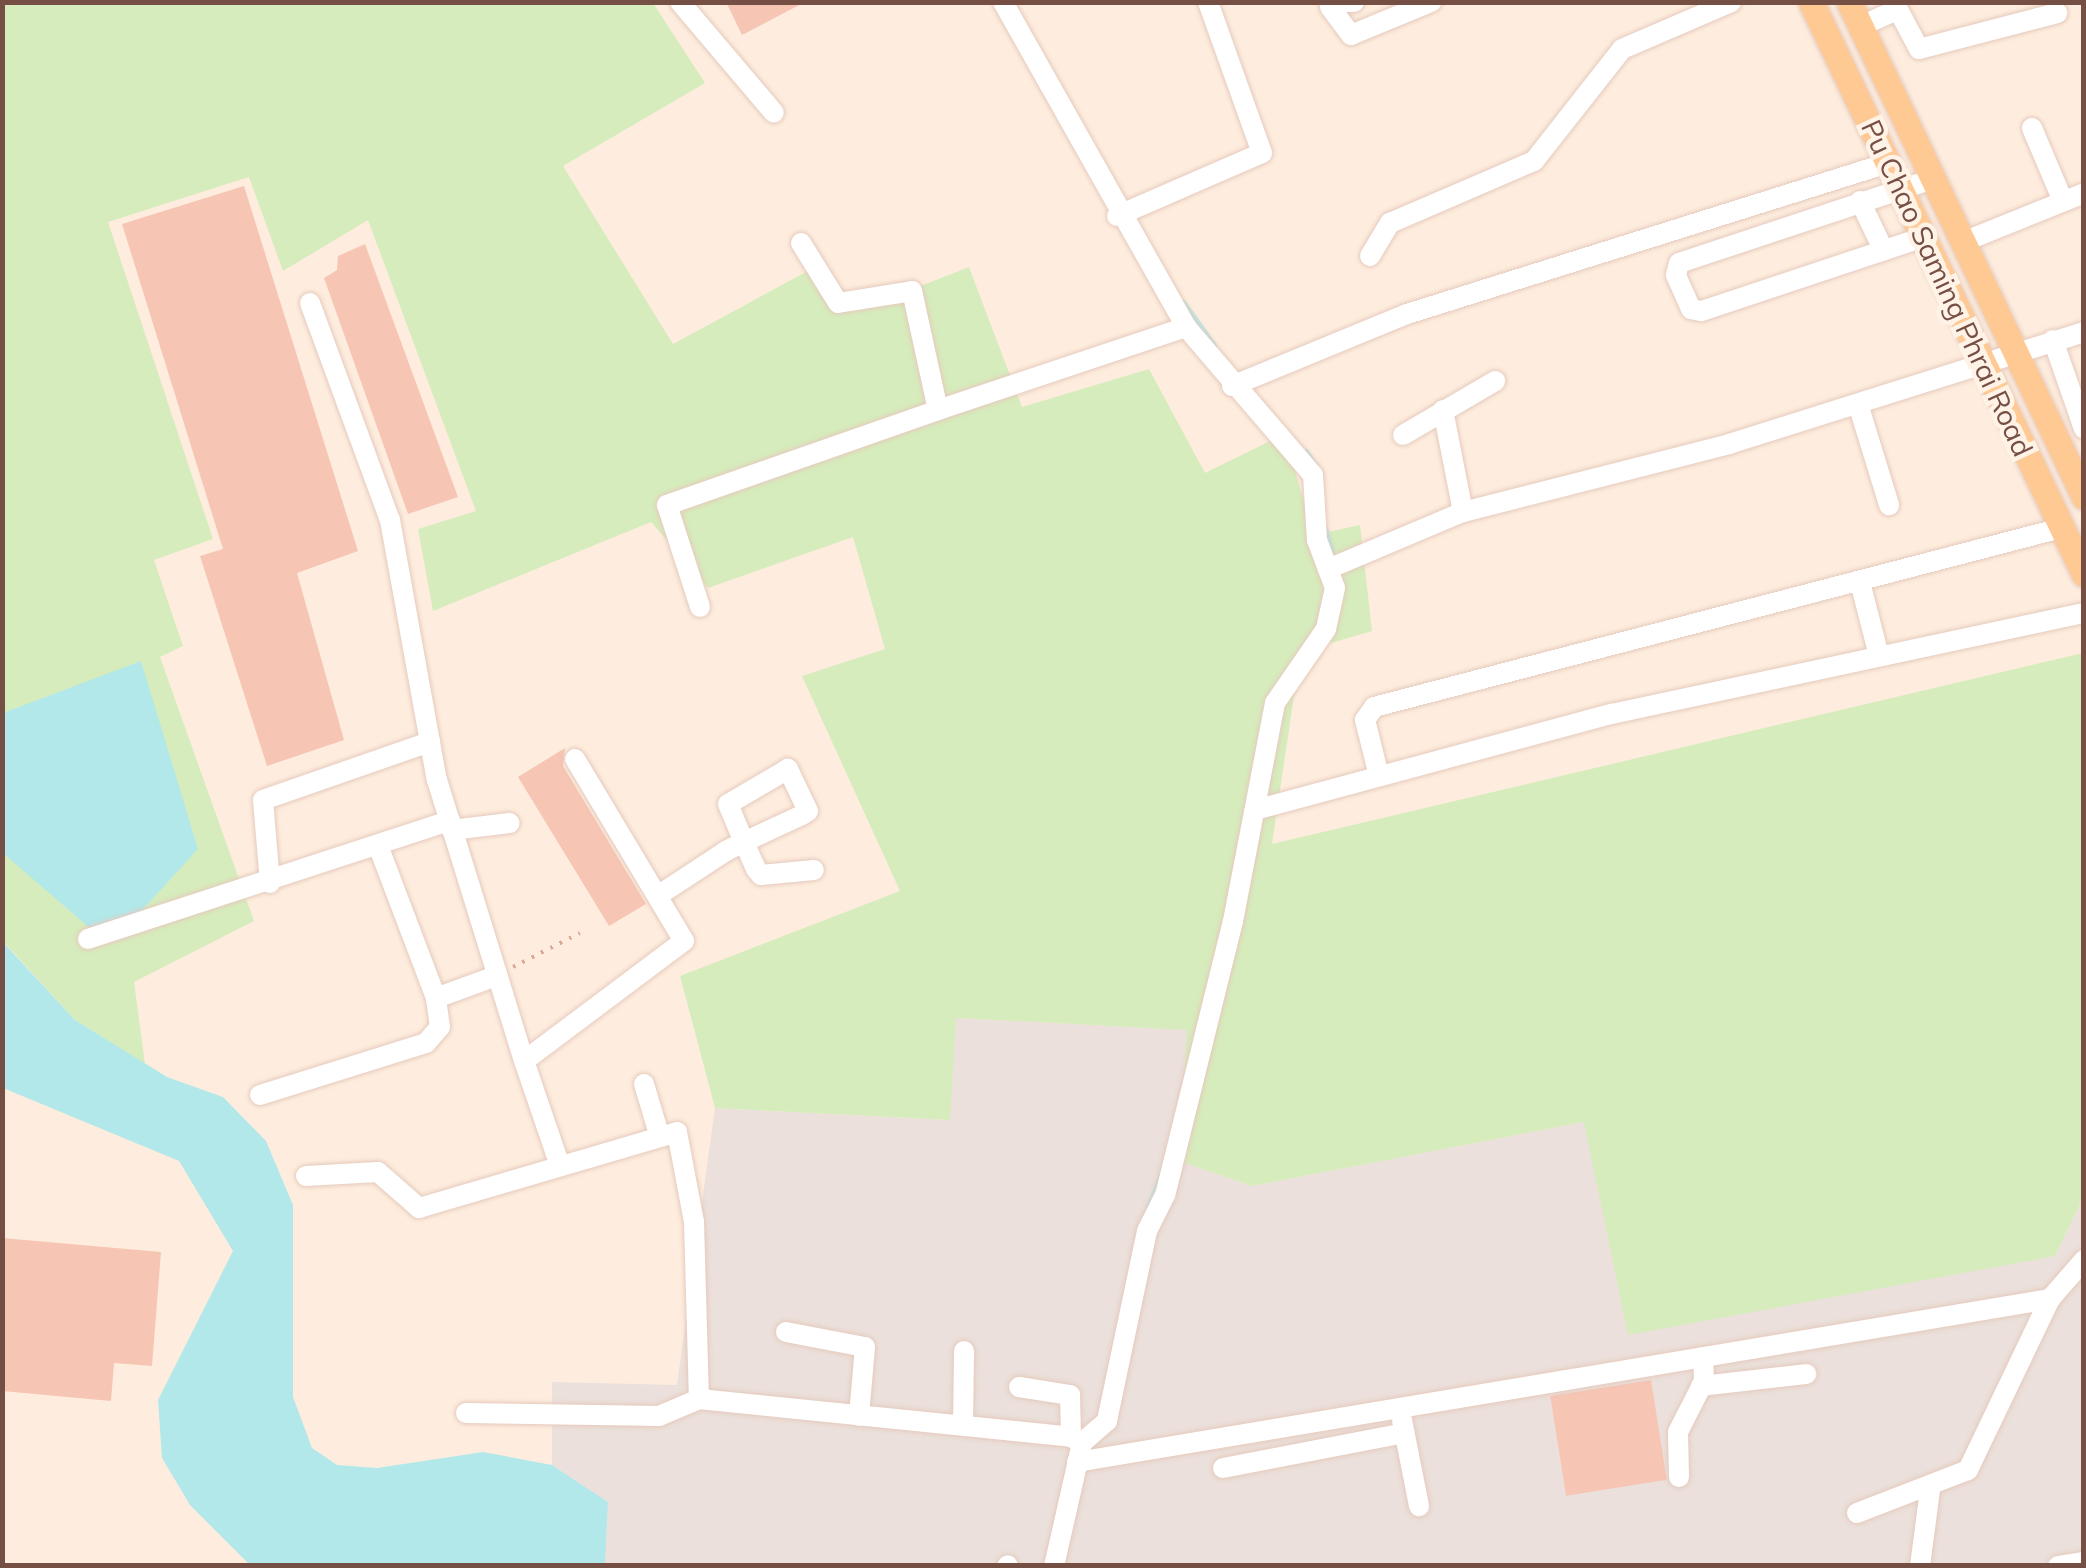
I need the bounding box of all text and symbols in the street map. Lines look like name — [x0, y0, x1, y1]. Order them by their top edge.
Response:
street label: Pu Chao Saming Phrai Road — [1854, 114, 2040, 462]

